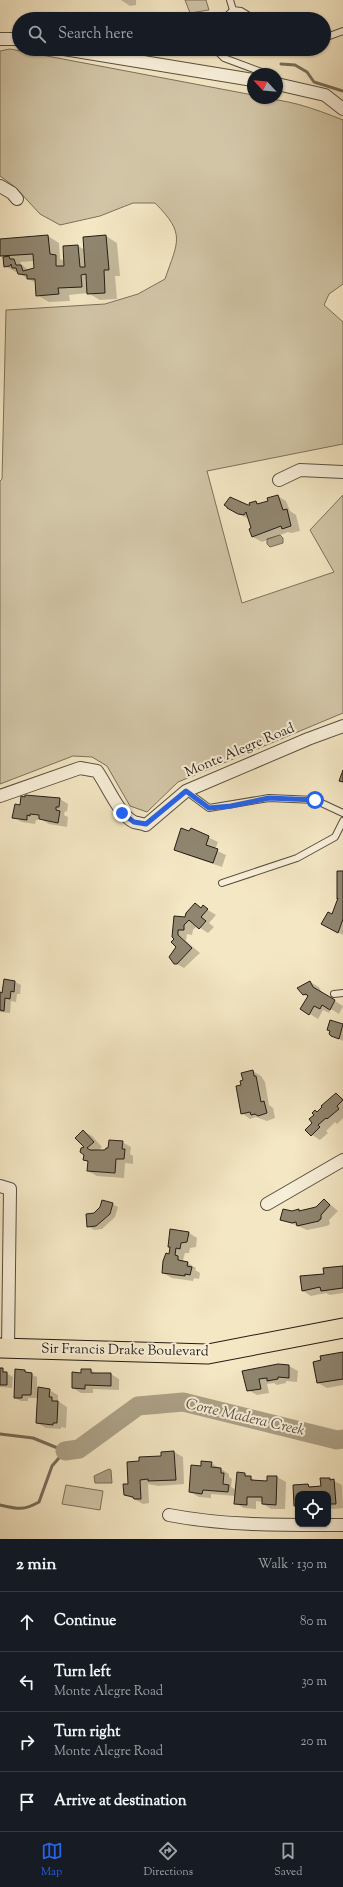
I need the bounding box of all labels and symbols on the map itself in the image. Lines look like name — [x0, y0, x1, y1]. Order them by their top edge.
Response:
north arrow — [247, 68, 283, 104]
street label: Monte Alegre Road — [182, 719, 298, 783]
route start — [306, 791, 324, 809]
route end — [113, 804, 131, 822]
street label: Sir Francis Drake Boulevard — [41, 1340, 209, 1362]
water label: Corte Madera Creek — [183, 1394, 307, 1442]

